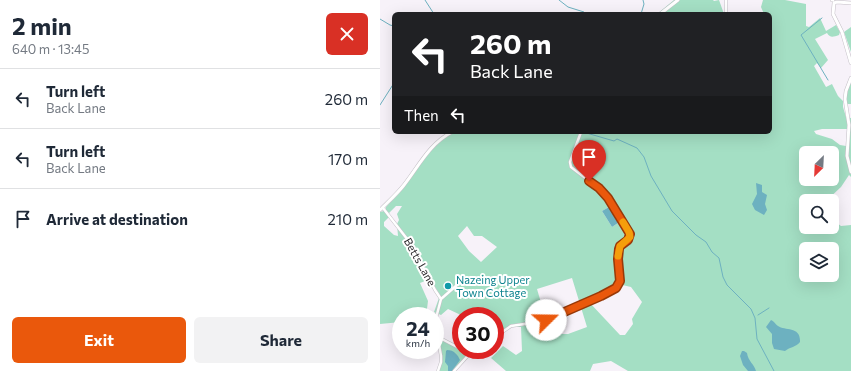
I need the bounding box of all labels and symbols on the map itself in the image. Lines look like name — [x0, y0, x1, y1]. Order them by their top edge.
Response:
pin — [572, 140, 606, 181]
north arrow — [799, 146, 839, 186]
street label: Betts Lane — [402, 235, 439, 288]
place label: Nazeing Upper Town Cottage — [456, 273, 530, 299]
marker: Nazeing Upper Town Cottage — [443, 281, 453, 291]
position arrow — [525, 299, 567, 341]
speed limit sign: 30 — [452, 307, 504, 359]

